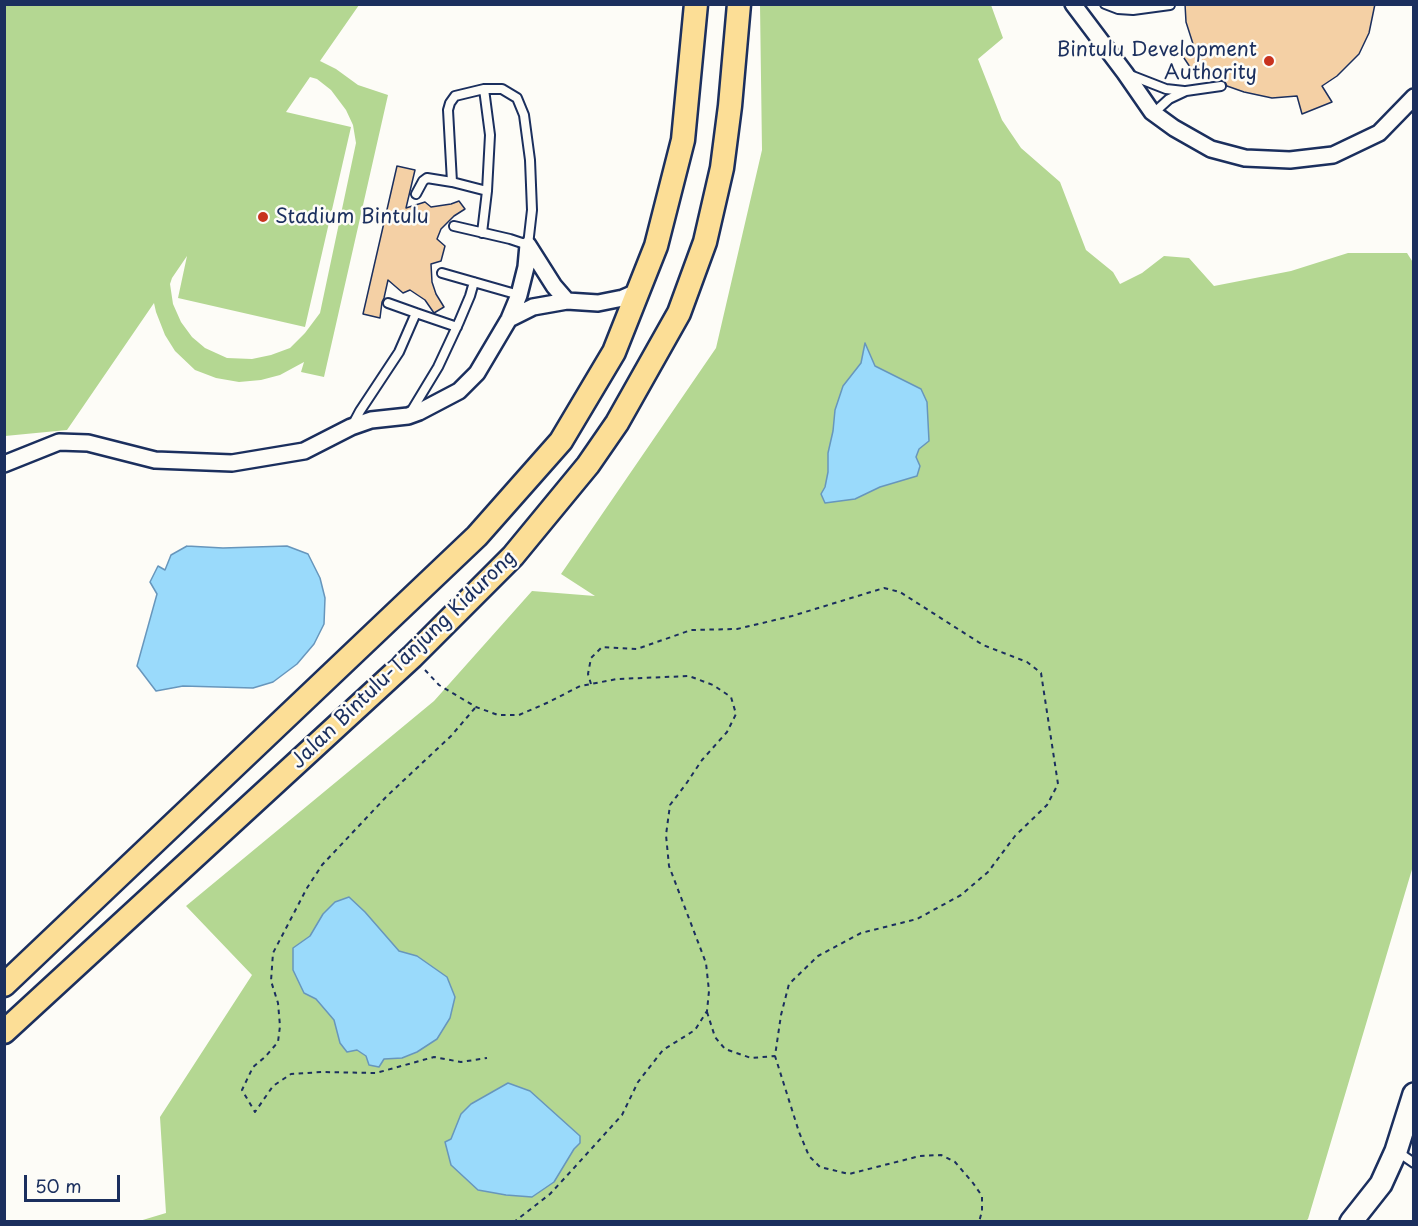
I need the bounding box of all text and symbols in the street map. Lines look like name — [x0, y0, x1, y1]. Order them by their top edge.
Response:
place label: Bintulu Development Authority — [1057, 38, 1257, 85]
marker: Bintulu Development Authority — [1262, 54, 1276, 68]
place label: Stadium Bintulu — [275, 205, 429, 229]
marker: Stadium Bintulu — [256, 210, 270, 224]
street label: Jalan Bintulu-Tanjung Kidurong — [286, 546, 522, 774]
scale bar — [27, 1163, 123, 1201]
text: 50 m — [35, 1172, 82, 1199]

